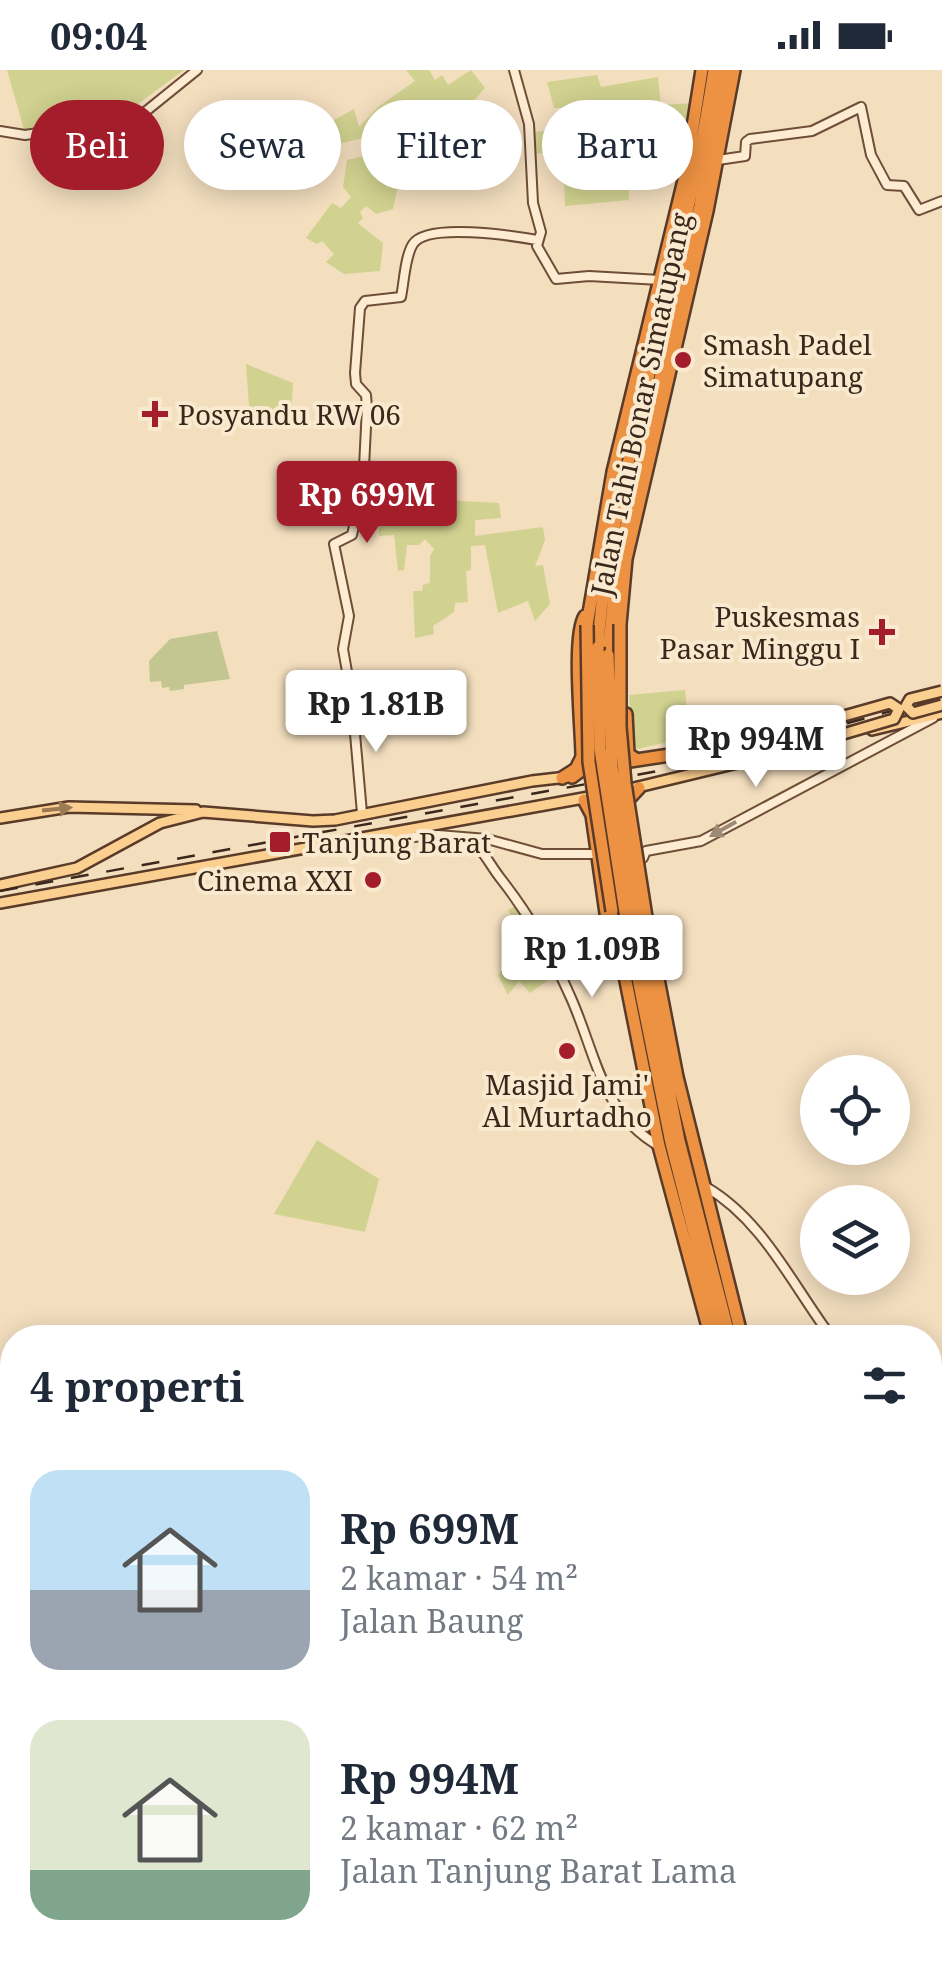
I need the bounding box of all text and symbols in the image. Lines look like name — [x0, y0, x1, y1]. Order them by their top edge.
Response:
text: 09:04 — [50, 9, 147, 61]
chip: Beli — [30, 100, 164, 190]
chip: Sewa — [184, 100, 341, 190]
chip: Filter — [361, 100, 522, 190]
chip: Baru — [542, 100, 693, 190]
street label: Jalan Tahi Bonar Simatupang — [581, 209, 699, 600]
place label: Smash Padel Simatupang — [703, 325, 872, 395]
marker: Smash Padel Simatupang — [672, 349, 694, 371]
place label: Posyandu RW 06 — [178, 395, 401, 433]
marker: Posyandu RW 06 — [142, 401, 168, 427]
pin: Rp 699M — [275, 461, 459, 546]
text: Rp 699M — [299, 472, 435, 515]
place label: Puskesmas Pasar Minggu I — [660, 597, 860, 667]
marker: Puskesmas Pasar Minggu I — [869, 619, 895, 645]
pin: Rp 1.81B — [273, 670, 479, 755]
text: Rp 1.81B — [308, 681, 444, 724]
pin: Rp 994M — [664, 705, 848, 790]
text: Rp 994M — [688, 716, 824, 759]
one-way arrow — [41, 801, 73, 817]
one-way arrow — [709, 821, 738, 838]
place label: Tanjung Barat — [302, 823, 491, 861]
marker: Tanjung Barat — [267, 829, 293, 855]
place label: Cinema XXI — [197, 861, 353, 899]
marker: Cinema XXI — [362, 869, 384, 891]
pin: Rp 1.09B — [489, 915, 695, 1000]
text: Rp 1.09B — [524, 926, 660, 969]
marker: Masjid Jami' Al Murtadho — [556, 1040, 578, 1062]
map controls — [800, 1055, 910, 1295]
button: locate — [800, 1055, 910, 1165]
place label: Masjid Jami' Al Murtadho — [482, 1065, 652, 1135]
button: layers — [800, 1185, 910, 1295]
text: 4 properti — [30, 1357, 244, 1414]
icon: filters — [857, 1358, 912, 1413]
text: Rp 699M — [340, 1499, 519, 1556]
icon: home — [110, 1510, 230, 1630]
text: 2 kamar · 54 m² — [340, 1556, 578, 1599]
text: Jalan Baung — [340, 1599, 523, 1642]
text: Rp 994M — [340, 1749, 519, 1806]
icon: home — [110, 1760, 230, 1880]
text: 2 kamar · 62 m² — [340, 1806, 578, 1849]
text: Jalan Tanjung Barat Lama — [340, 1849, 737, 1892]

